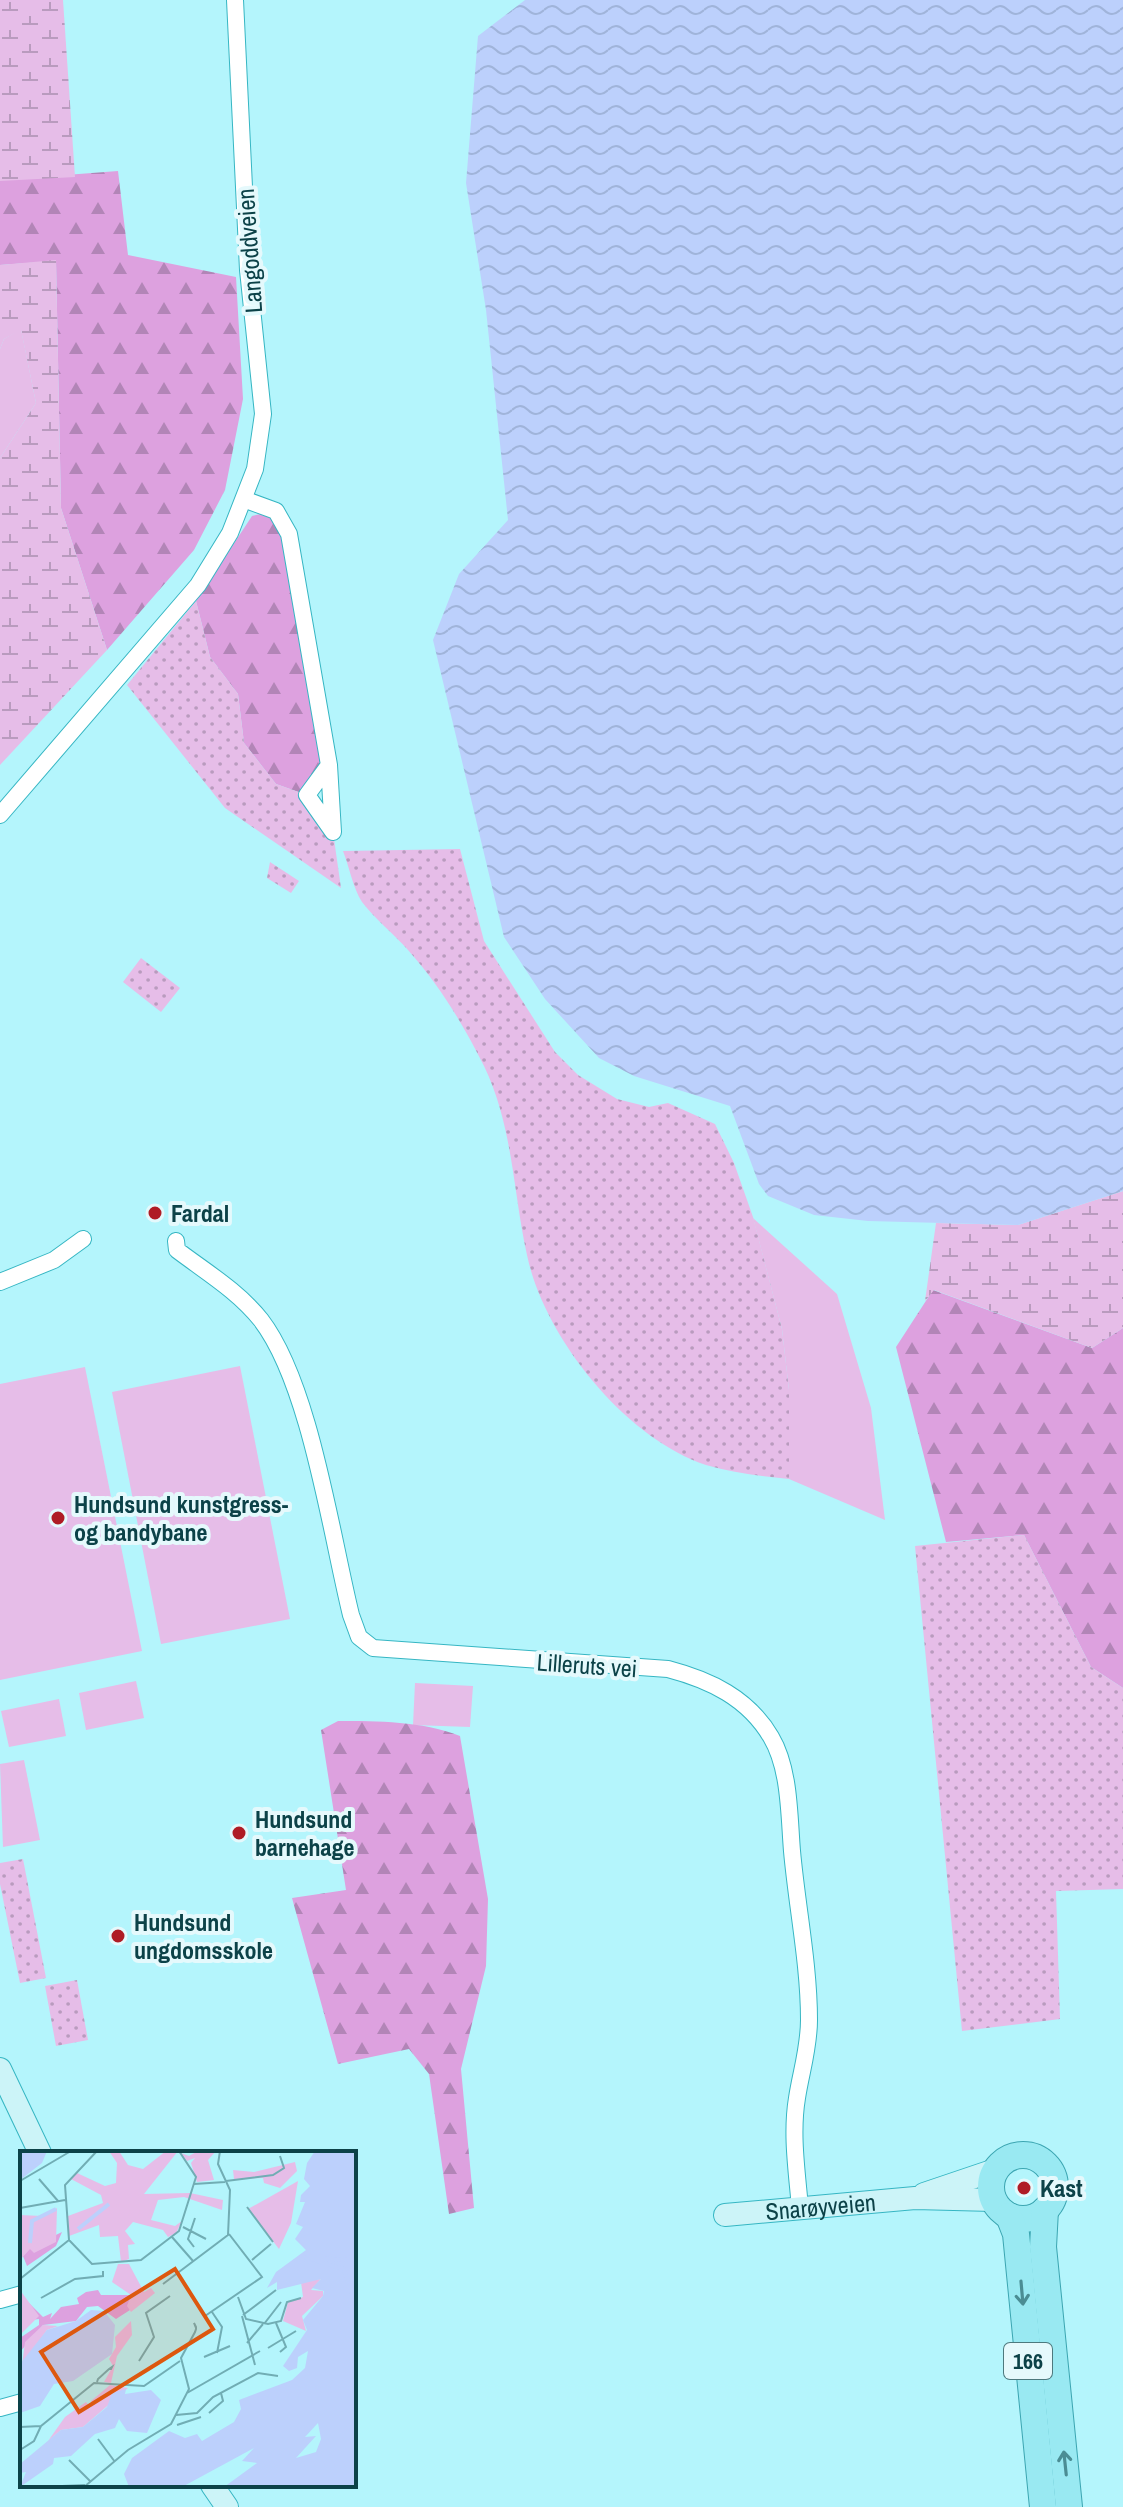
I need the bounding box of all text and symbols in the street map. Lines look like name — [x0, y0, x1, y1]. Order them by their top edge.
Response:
street label: Langoddveien — [229, 188, 269, 314]
place label: Fardal — [171, 1197, 229, 1229]
marker: Fardal — [146, 1204, 164, 1222]
place label: Hundsund kunstgress- og bandybane — [74, 1488, 289, 1548]
marker: Hundsund kunstgress- og bandybane — [49, 1509, 67, 1527]
street label: Lilleruts vei — [536, 1646, 638, 1684]
place label: Hundsund barnehage — [255, 1803, 355, 1863]
marker: Hundsund barnehage — [230, 1824, 248, 1842]
place label: Hundsund ungdomsskole — [134, 1906, 273, 1966]
marker: Hundsund ungdomsskole — [109, 1927, 127, 1945]
inset map — [20, 2151, 356, 2487]
place label: Kast — [1040, 2172, 1083, 2204]
marker: Kast — [1015, 2179, 1033, 2197]
street label: Snarøyveien — [764, 2186, 877, 2227]
one-way arrow — [1015, 2279, 1030, 2306]
road number: 166 — [1004, 2343, 1052, 2379]
one-way arrow — [1057, 2450, 1072, 2477]

